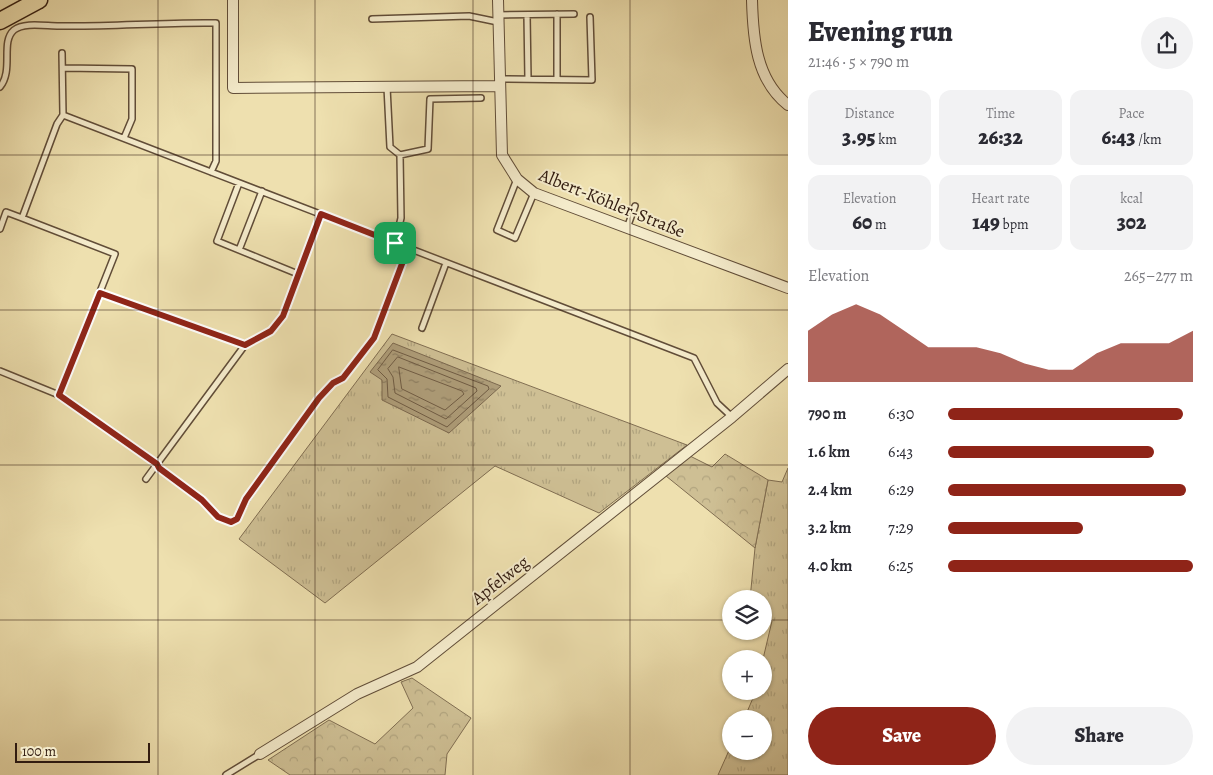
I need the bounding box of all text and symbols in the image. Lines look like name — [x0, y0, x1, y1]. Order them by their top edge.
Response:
text: Evening run — [808, 13, 953, 51]
button: share — [1141, 17, 1193, 69]
text: 21:46 · 5 × 790 m — [808, 51, 909, 73]
text: Distance — [844, 104, 895, 123]
text: Time — [986, 104, 1015, 123]
text: Pace — [1119, 104, 1144, 123]
text: 3.95 — [842, 123, 875, 151]
text: 26:32 — [978, 123, 1023, 151]
text: 6:43 — [1101, 123, 1136, 151]
text: km — [875, 130, 897, 149]
text: /km — [1136, 130, 1162, 149]
street label: Albert-Köhler-Straße — [535, 162, 689, 243]
text: Elevation — [843, 189, 896, 208]
text: Heart rate — [971, 189, 1030, 208]
text: kcal — [1120, 189, 1143, 208]
text: 60 — [852, 208, 872, 236]
text: 149 — [972, 208, 1000, 236]
text: 302 — [1117, 208, 1146, 236]
text: m — [872, 215, 887, 234]
text: bpm — [1000, 215, 1029, 234]
pin — [374, 222, 416, 264]
icon: arrive — [381, 229, 409, 257]
text: Elevation — [808, 265, 869, 287]
text: 265–277 m — [1124, 265, 1193, 287]
text: 790 m — [808, 403, 846, 425]
text: 6:30 — [888, 403, 914, 425]
text: 1.6 km — [808, 441, 850, 463]
text: 6:43 — [888, 441, 913, 463]
text: 2.4 km — [808, 479, 852, 501]
text: 6:29 — [888, 479, 914, 501]
text: 3.2 km — [808, 517, 851, 539]
text: 7:29 — [888, 517, 913, 539]
street label: Apfelweg — [465, 550, 534, 611]
text: 4.0 km — [808, 555, 852, 577]
text: 6:25 — [888, 555, 914, 577]
map controls — [722, 590, 772, 760]
button: layers — [722, 590, 772, 640]
button: + — [722, 650, 772, 700]
button: Save — [808, 707, 996, 765]
button: Share — [1006, 707, 1193, 765]
button: − — [722, 710, 772, 760]
scale bar — [15, 740, 150, 763]
text: 100 m — [22, 742, 56, 761]

